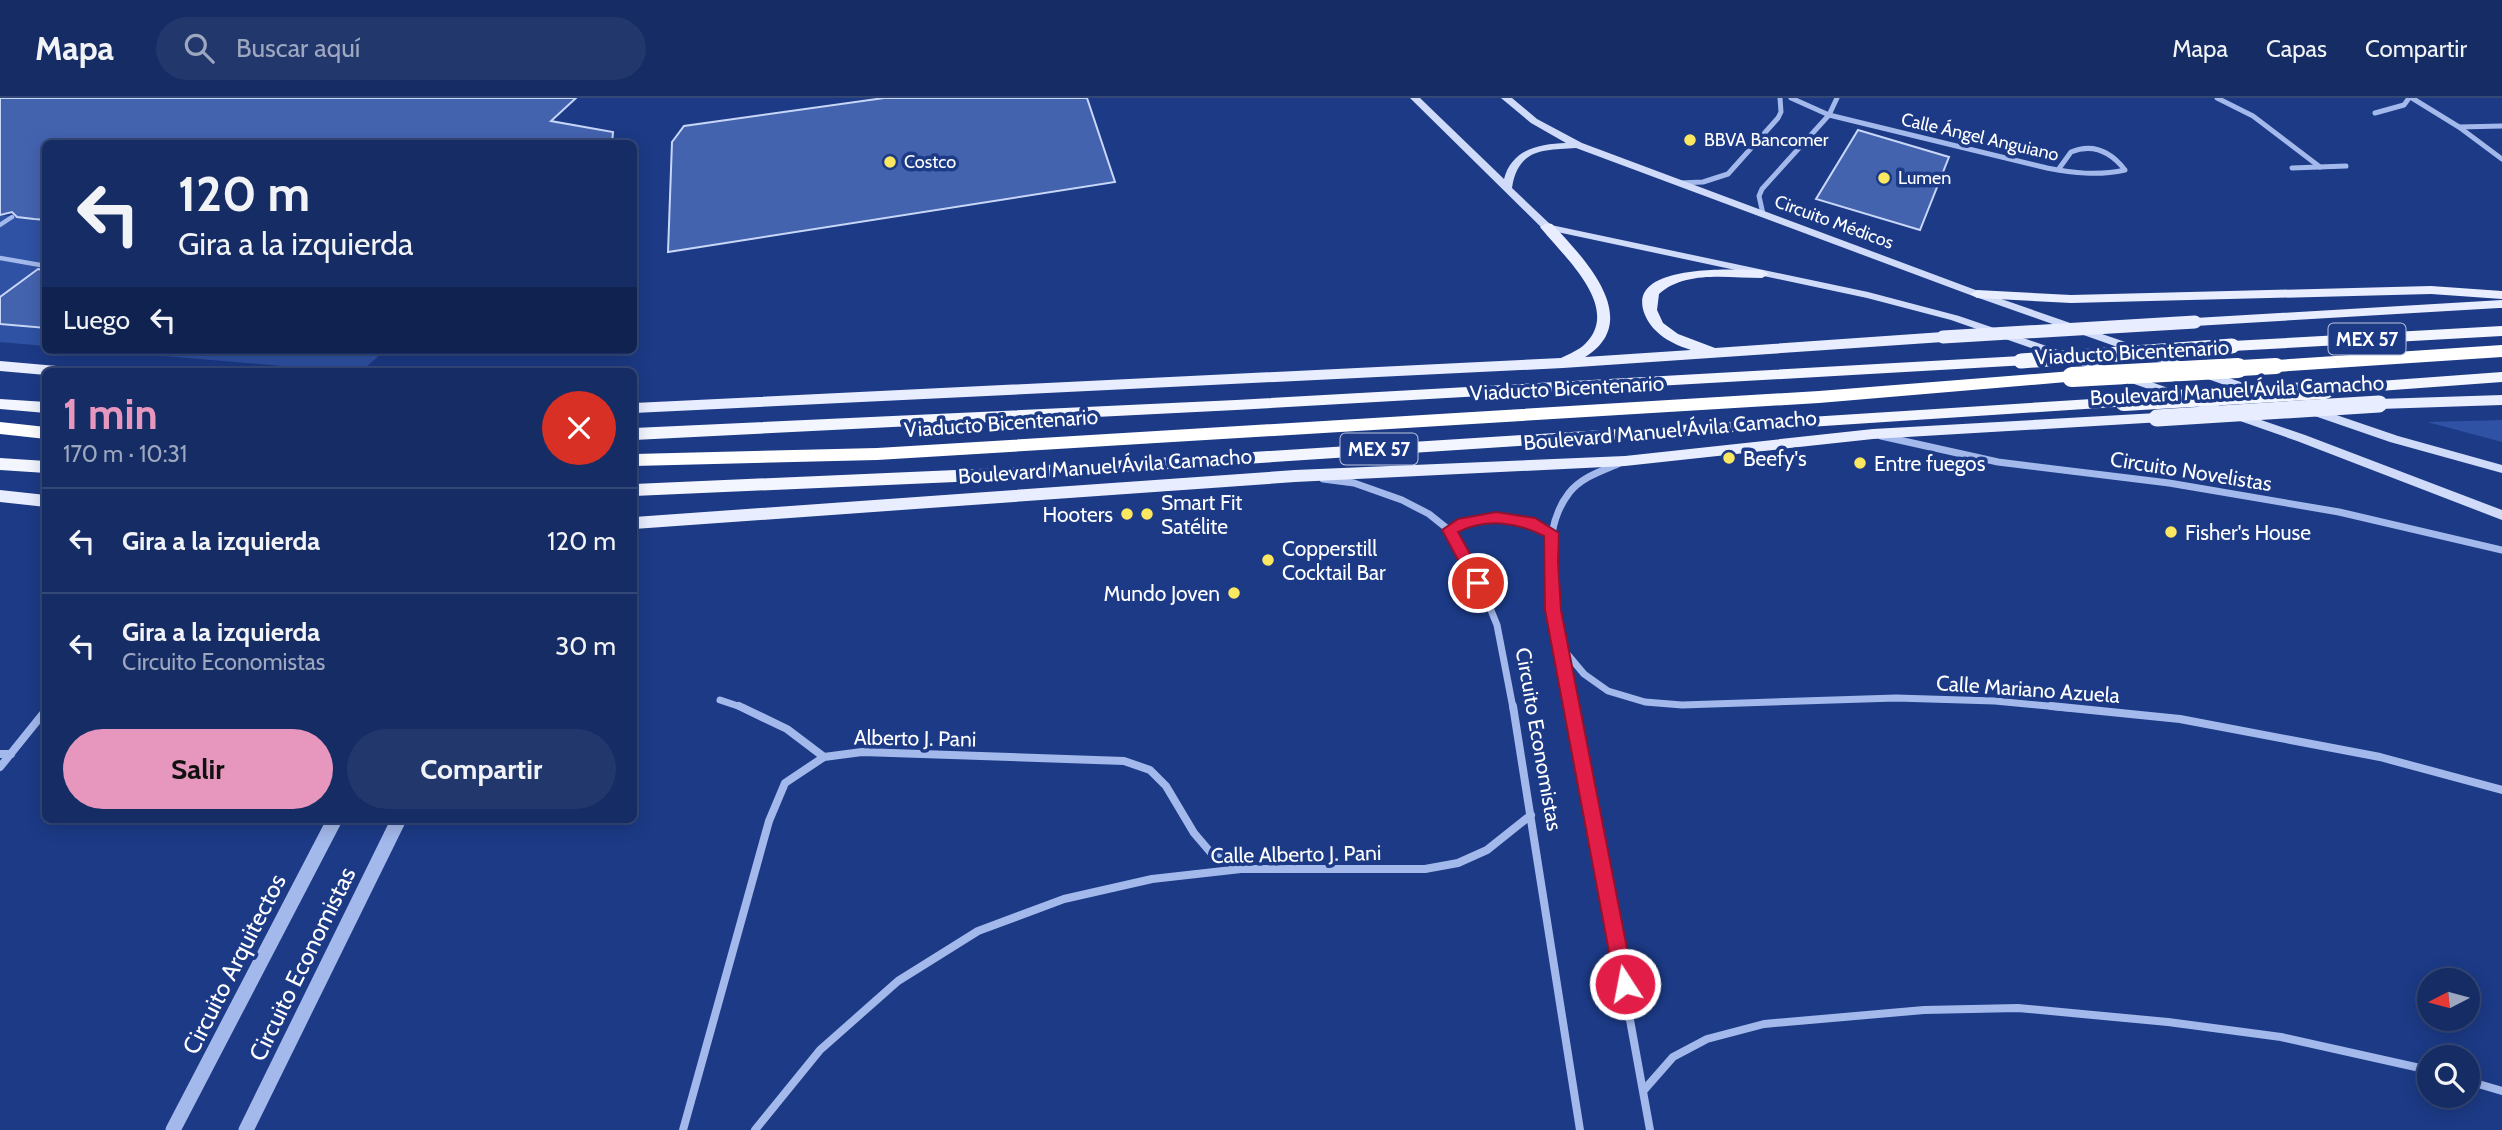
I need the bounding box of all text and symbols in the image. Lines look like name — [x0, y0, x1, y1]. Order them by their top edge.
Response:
search box — [156, 17, 646, 80]
text: Mapa — [35, 28, 114, 68]
icon: search — [180, 29, 218, 67]
text: Buscar aquí — [236, 32, 360, 64]
text: Mapa — [2172, 34, 2228, 63]
text: Capas — [2266, 34, 2327, 63]
text: Compartir — [2365, 34, 2467, 63]
street label: Calle Ángel Anguiano — [1899, 108, 2061, 166]
place label: BBVA Bancomer — [1704, 129, 1829, 151]
marker: BBVA Bancomer — [1682, 132, 1698, 148]
place label: Costco — [904, 151, 956, 173]
marker: Costco — [882, 154, 898, 170]
text: 120 m — [178, 164, 310, 223]
place label: Lumen — [1898, 167, 1951, 189]
icon: left — [63, 168, 154, 259]
marker: Lumen — [1876, 170, 1892, 186]
street label: Circuito Médicos — [1771, 190, 1897, 254]
text: Gira a la izquierda — [178, 224, 413, 263]
icon: left — [144, 301, 182, 339]
text: Luego — [63, 304, 130, 336]
road number: MEX 57 — [2328, 324, 2406, 354]
street label: Viaducto Bicentenario — [2034, 334, 2230, 370]
street label: Viaducto Bicentenario — [1469, 370, 1665, 406]
street label: Boulevard Manuel Ávila Camacho — [2089, 370, 2385, 410]
text: 1 min — [63, 388, 158, 440]
button: close — [542, 391, 616, 465]
street label: Viaducto Bicentenario — [903, 404, 1099, 442]
street label: Boulevard Manuel Ávila Camacho — [1522, 405, 1818, 455]
road number: MEX 57 — [1340, 434, 1418, 464]
text: 170 m · 10:31 — [63, 440, 187, 468]
street label: Boulevard Manuel Ávila Camacho — [957, 443, 1253, 489]
place label: Beefy's — [1743, 446, 1807, 471]
street label: Circuito Novelistas — [2108, 446, 2274, 496]
marker: Beefy's — [1721, 450, 1737, 466]
place label: Entre fuegos — [1874, 451, 1986, 476]
marker: Entre fuegos — [1852, 455, 1868, 471]
place label: Smart Fit Satélite — [1161, 490, 1242, 539]
place label: Hooters — [1042, 502, 1113, 527]
marker: Hooters — [1119, 506, 1135, 522]
marker: Smart Fit Satélite — [1139, 506, 1155, 522]
place label: Fisher's House — [2185, 520, 2311, 545]
icon: left — [63, 522, 101, 560]
marker: Fisher's House — [2163, 524, 2179, 540]
text: Gira a la izquierda — [122, 525, 320, 557]
text: 120 m — [547, 525, 616, 557]
place label: Copperstill Cocktail Bar — [1282, 536, 1386, 585]
marker: Copperstill Cocktail Bar — [1260, 552, 1276, 568]
pin — [1448, 553, 1508, 613]
icon: arrive — [1459, 564, 1497, 602]
place label: Mundo Joven — [1103, 581, 1220, 606]
marker: Mundo Joven — [1226, 585, 1242, 601]
text: Gira a la izquierda — [122, 616, 320, 648]
icon: left — [63, 627, 101, 665]
text: 30 m — [555, 630, 616, 662]
street label: Circuito Economistas — [1511, 645, 1567, 833]
text: Circuito Economistas — [122, 648, 325, 676]
street label: Calle Mariano Azuela — [1935, 670, 2121, 708]
street label: Alberto J. Pani — [854, 724, 976, 752]
button: Salir — [63, 729, 333, 809]
button: Compartir — [347, 729, 616, 809]
street label: Calle Alberto J. Pani — [1210, 840, 1382, 868]
street label: Circuito Economistas — [242, 862, 362, 1066]
street label: Circuito Arquitectos — [176, 869, 292, 1059]
position arrow — [1588, 947, 1662, 1021]
north arrow — [2417, 968, 2480, 1031]
map controls — [2417, 968, 2480, 1108]
button: search — [2417, 1045, 2480, 1108]

